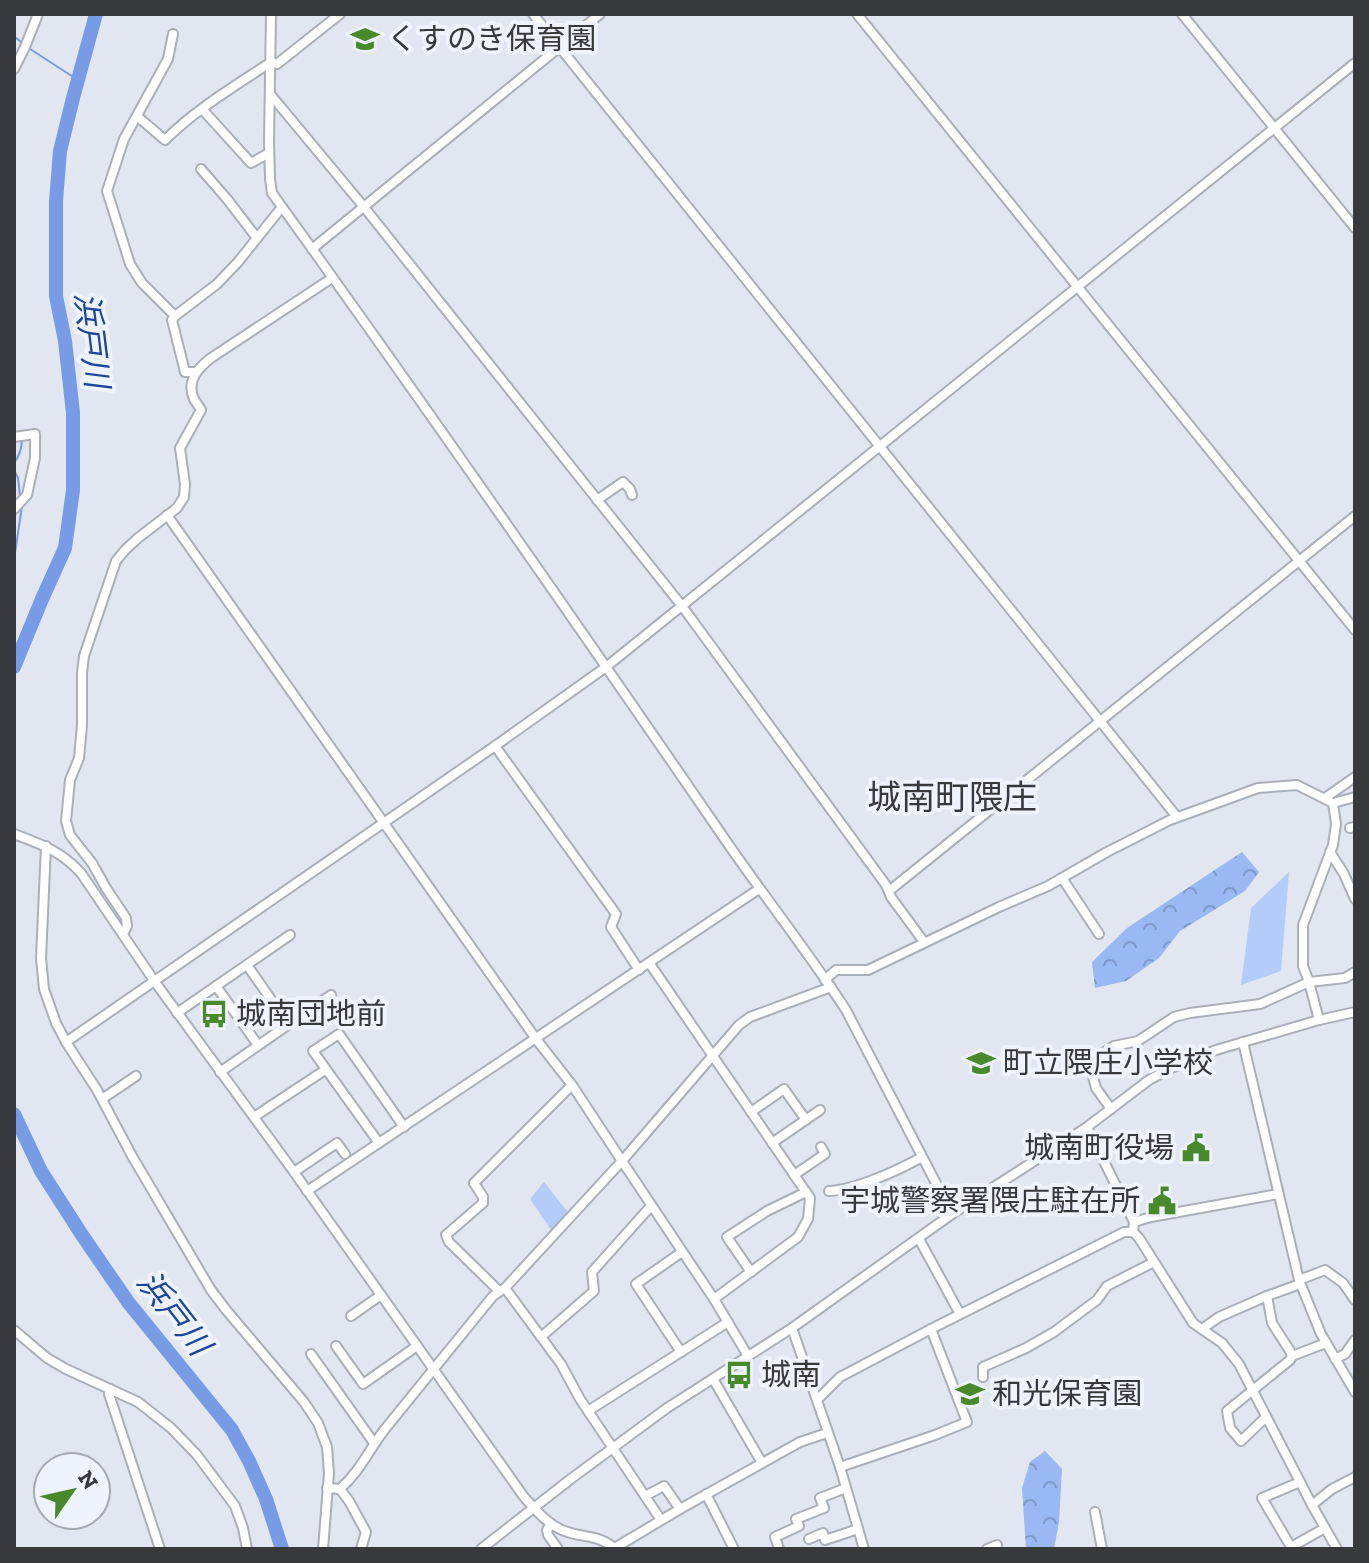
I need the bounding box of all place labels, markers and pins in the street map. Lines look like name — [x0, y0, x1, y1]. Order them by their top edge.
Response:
place label: くすのき保育園 — [387, 21, 596, 57]
school or university icon: くすのき保育園 — [350, 24, 380, 54]
place label: 城南団地前 — [236, 996, 386, 1032]
bus stop icon: 城南団地前 — [199, 999, 229, 1029]
place label: 町立隈庄小学校 — [1003, 1045, 1213, 1081]
school or university icon: 町立隈庄小学校 — [966, 1048, 996, 1078]
place label: 城南町役場 — [1024, 1130, 1174, 1166]
public building icon: 城南町役場 — [1181, 1133, 1211, 1163]
place label: 宇城警察署隈庄駐在所 — [840, 1183, 1140, 1219]
public building icon: 宇城警察署隈庄駐在所 — [1147, 1186, 1177, 1216]
place label: 城南 — [761, 1357, 821, 1393]
bus stop icon: 城南 — [724, 1360, 754, 1390]
place label: 和光保育園 — [992, 1376, 1142, 1412]
school or university icon: 和光保育園 — [955, 1379, 985, 1409]

